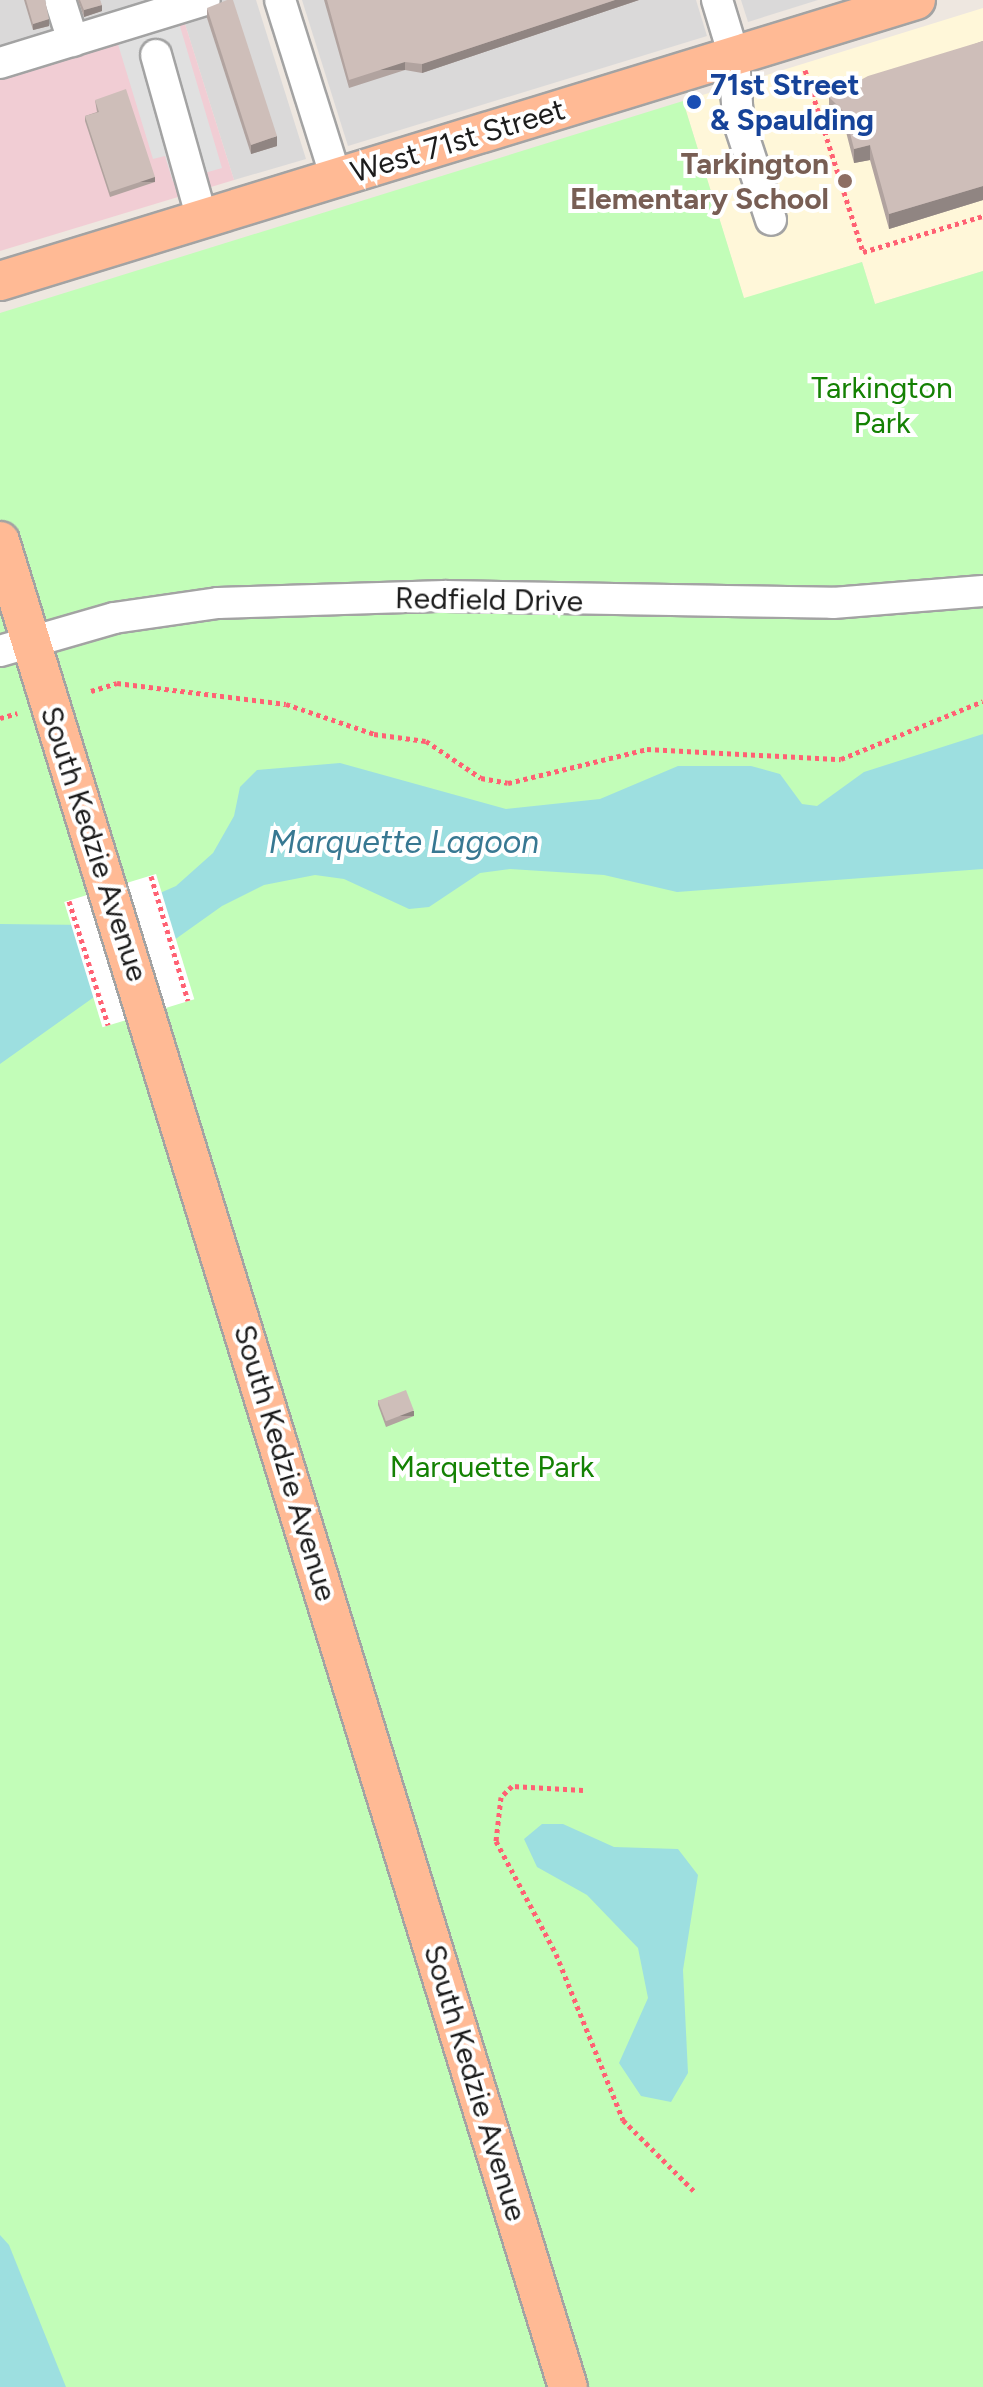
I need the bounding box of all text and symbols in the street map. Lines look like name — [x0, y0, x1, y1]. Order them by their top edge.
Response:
place label: 71st Street & Spaulding — [710, 67, 874, 138]
street label: West 71st Street — [347, 91, 569, 191]
marker: 71st Street & Spaulding — [685, 93, 703, 111]
place label: Tarkington Elementary School — [570, 146, 829, 216]
marker: Tarkington Elementary School — [836, 172, 854, 190]
park label: Tarkington Park — [811, 370, 953, 440]
street label: Redfield Drive — [395, 580, 583, 620]
street label: South Kedzie Avenue — [33, 702, 155, 986]
water label: Marquette Lagoon — [269, 823, 539, 861]
street label: South Kedzie Avenue — [226, 1321, 344, 1605]
park label: Marquette Park — [390, 1449, 594, 1485]
street label: South Kedzie Avenue — [416, 1941, 534, 2225]

